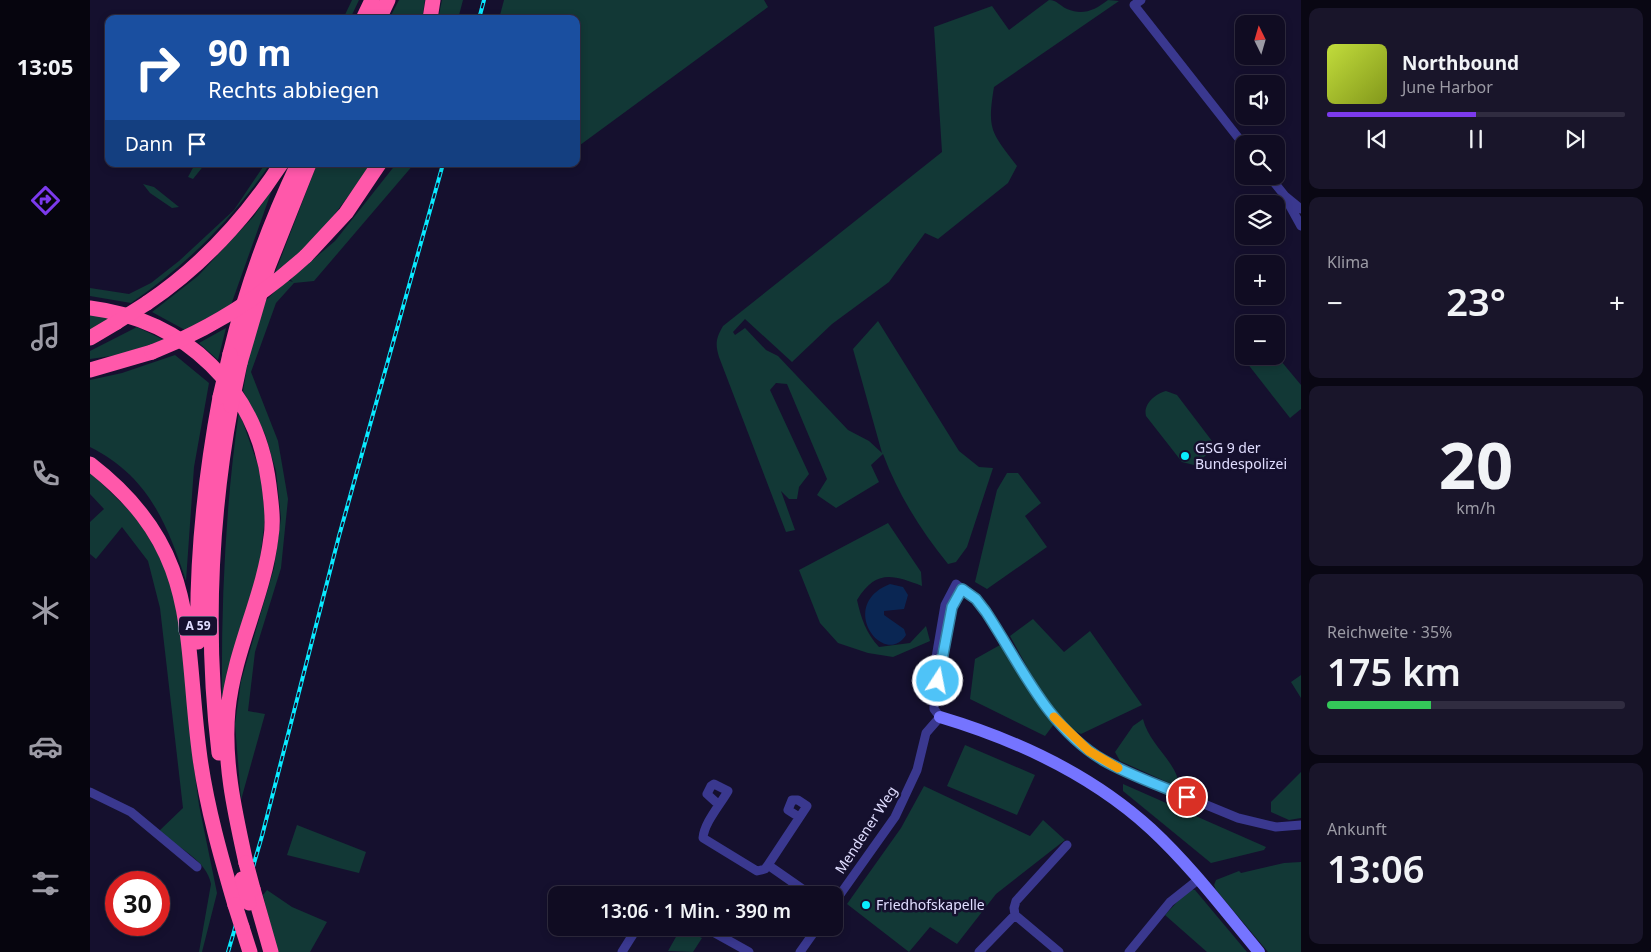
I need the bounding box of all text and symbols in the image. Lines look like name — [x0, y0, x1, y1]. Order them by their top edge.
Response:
north arrow — [1235, 15, 1285, 65]
map controls — [1235, 15, 1285, 365]
text: 90 m — [208, 29, 291, 76]
icon: right — [125, 35, 190, 100]
text: Northbound — [1402, 50, 1519, 76]
text: 13:05 — [17, 51, 73, 81]
text: Rechts abbiegen — [208, 74, 379, 104]
button: sound — [1235, 75, 1285, 125]
text: June Harbor — [1402, 76, 1493, 98]
icon: previous — [1363, 125, 1391, 153]
icon: pause — [1462, 125, 1490, 153]
icon: next — [1561, 125, 1589, 153]
icon: arrive — [183, 130, 211, 158]
text: Dann — [125, 131, 173, 157]
button: search — [1235, 135, 1285, 185]
icon: directions — [28, 183, 63, 218]
button: layers — [1235, 195, 1285, 245]
text: Klima — [1327, 251, 1369, 273]
button: + — [1235, 255, 1285, 305]
text: 23° — [1446, 275, 1506, 327]
text: − — [1327, 283, 1343, 321]
text: + — [1609, 283, 1625, 321]
button: − — [1235, 315, 1285, 365]
icon: music — [28, 319, 63, 354]
text: 20 — [1439, 420, 1513, 508]
place label: GSG 9 der Bundespolizei — [1195, 438, 1287, 473]
marker: GSG 9 der Bundespolizei — [1179, 450, 1191, 462]
icon: phone — [28, 456, 63, 491]
text: km/h — [1456, 497, 1496, 519]
icon: climate — [28, 593, 63, 628]
road number: A 59 — [179, 616, 217, 636]
text: Reichweite · 35% — [1327, 621, 1452, 643]
text: 175 km — [1327, 645, 1461, 697]
position arrow — [911, 654, 963, 706]
icon: car — [28, 729, 63, 764]
pin — [1166, 776, 1208, 818]
street label: Mendener Weg — [830, 782, 901, 877]
icon: arrive — [1173, 783, 1201, 811]
text: Ankunft — [1327, 818, 1387, 840]
text: 13:06 — [1327, 842, 1424, 894]
icon: filters — [28, 866, 63, 901]
speed limit sign: 30 — [105, 871, 170, 936]
place label: Friedhofskapelle — [876, 895, 985, 914]
text: 13:06 · 1 Min. · 390 m — [600, 898, 791, 924]
marker: Friedhofskapelle — [860, 899, 872, 911]

